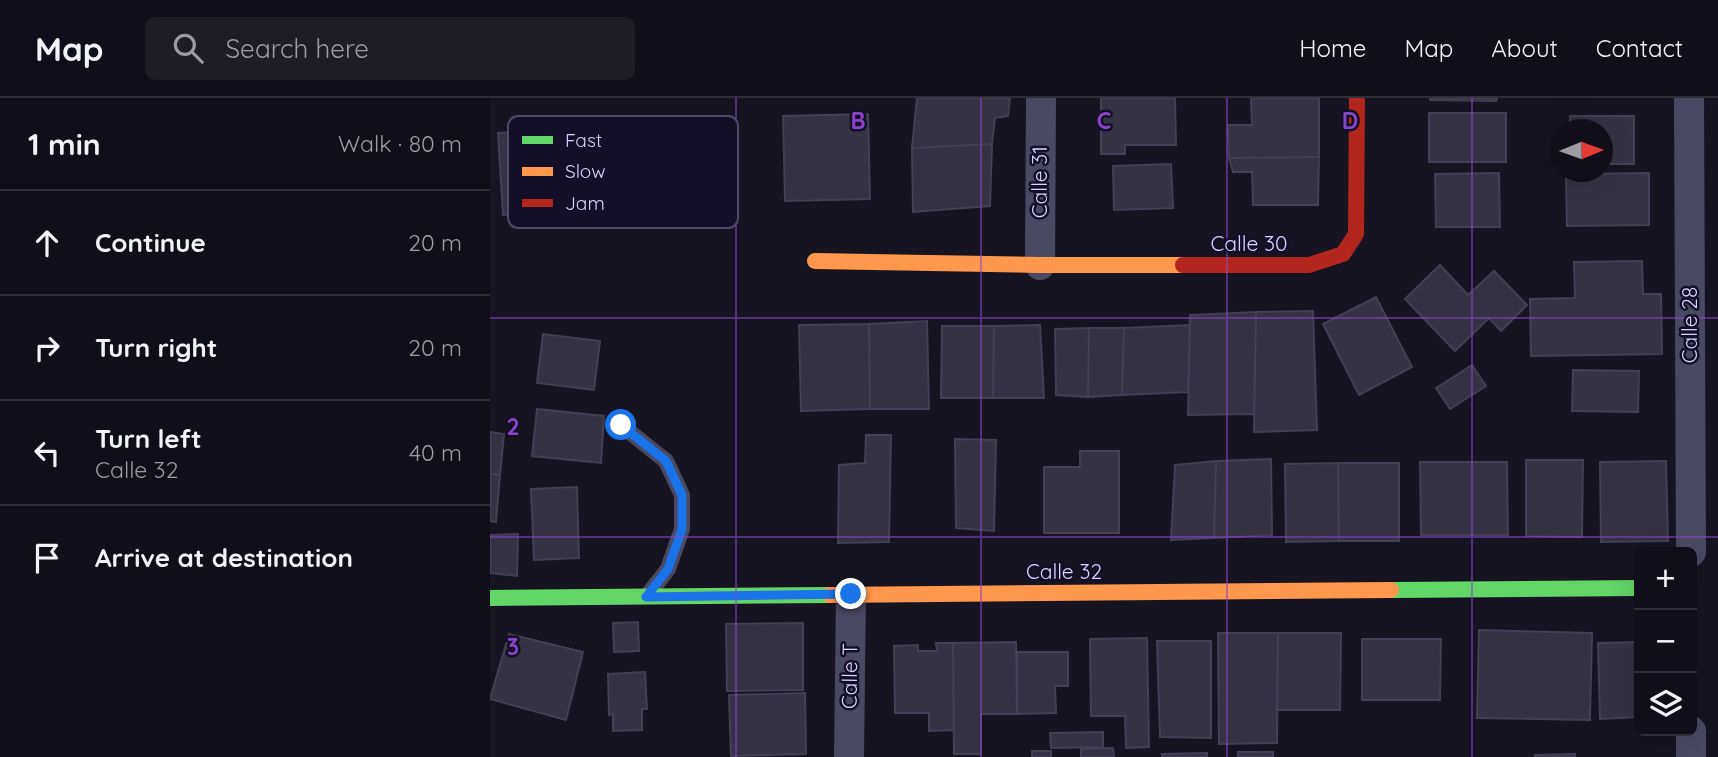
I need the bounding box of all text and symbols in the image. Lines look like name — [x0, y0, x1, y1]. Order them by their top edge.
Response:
search box — [145, 17, 635, 80]
text: Map — [35, 28, 103, 69]
icon: search — [169, 29, 207, 67]
text: Search here — [225, 32, 369, 65]
text: Home — [1299, 33, 1366, 63]
text: Map — [1404, 33, 1453, 63]
text: About — [1491, 33, 1558, 63]
text: Contact — [1596, 33, 1683, 63]
text: B — [850, 106, 866, 135]
text: C — [1097, 106, 1111, 135]
text: D — [1342, 106, 1358, 135]
legend — [508, 116, 738, 228]
north arrow — [1550, 119, 1613, 182]
text: 1 min — [28, 125, 101, 163]
text: Fast — [565, 128, 602, 152]
text: Walk · 80 m — [338, 129, 462, 158]
street label: Calle 31 — [1026, 146, 1052, 218]
text: Slow — [565, 159, 606, 183]
text: Jam — [565, 191, 605, 215]
icon: ahead — [28, 224, 66, 262]
text: Continue — [95, 226, 206, 259]
text: 20 m — [408, 228, 462, 257]
street label: Calle 30 — [1211, 230, 1288, 256]
street label: Calle 28 — [1676, 287, 1702, 363]
icon: right — [28, 329, 66, 367]
text: Turn right — [95, 331, 217, 364]
text: 20 m — [408, 333, 462, 362]
route start — [605, 409, 636, 440]
text: 2 — [506, 412, 520, 441]
text: Turn left — [95, 422, 202, 455]
icon: left — [28, 434, 66, 472]
text: 40 m — [409, 438, 462, 467]
text: Calle 32 — [95, 455, 178, 484]
icon: arrive — [28, 539, 66, 577]
text: Arrive at destination — [95, 541, 353, 574]
map controls — [1634, 547, 1697, 736]
button: + — [1634, 547, 1697, 610]
street label: Calle 32 — [1026, 558, 1102, 584]
route end — [835, 578, 866, 609]
button: − — [1634, 610, 1697, 673]
text: 3 — [507, 632, 519, 661]
street label: Calle T — [835, 643, 863, 709]
button: layers — [1634, 673, 1697, 736]

